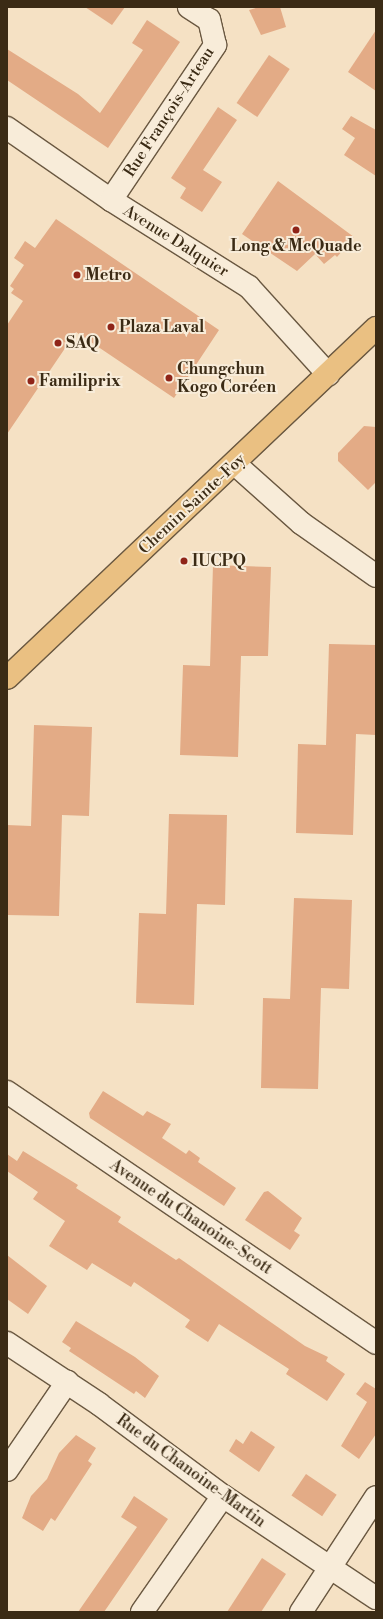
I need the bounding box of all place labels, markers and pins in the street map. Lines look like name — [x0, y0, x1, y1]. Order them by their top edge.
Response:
marker: Long & McQuade — [291, 225, 301, 235]
place label: Long & McQuade — [230, 236, 362, 256]
place label: Metro — [85, 265, 131, 285]
marker: Metro — [72, 270, 82, 280]
place label: Plaza Laval — [119, 317, 204, 337]
marker: Plaza Laval — [106, 322, 116, 332]
place label: SAQ — [66, 333, 99, 353]
marker: SAQ — [53, 338, 63, 348]
place label: Chungchun Kogo Coréen — [177, 359, 276, 397]
place label: Familiprix — [39, 371, 120, 391]
marker: Chungchun Kogo Coréen — [164, 373, 174, 383]
marker: Familiprix — [26, 376, 36, 386]
place label: IUCPQ — [192, 551, 246, 571]
marker: IUCPQ — [179, 556, 189, 566]

